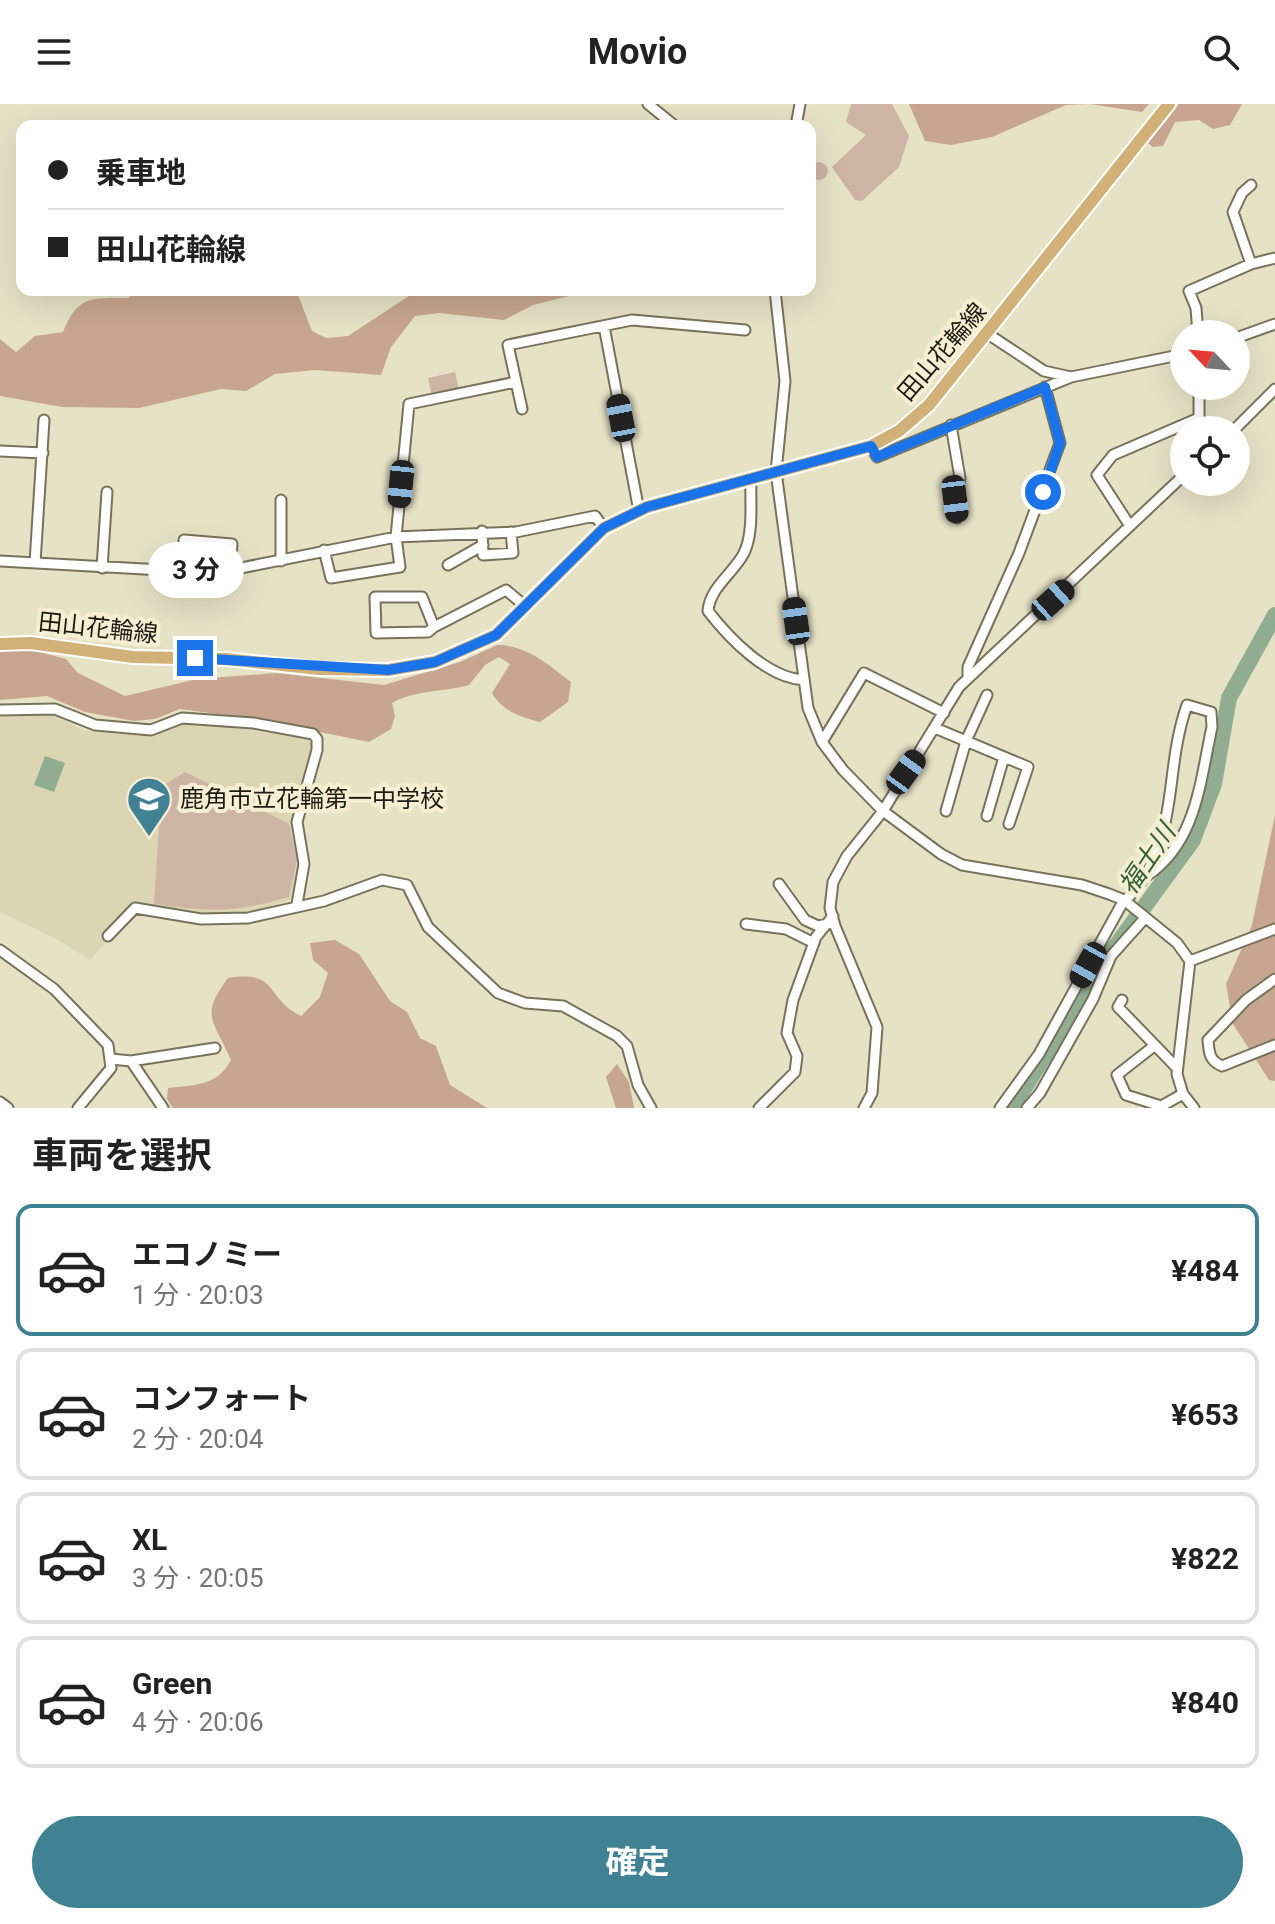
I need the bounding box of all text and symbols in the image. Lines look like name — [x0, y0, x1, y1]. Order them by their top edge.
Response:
icon: menu — [32, 30, 76, 74]
icon: search — [1199, 30, 1243, 74]
text: Movio — [588, 31, 687, 73]
text: 乗車地 — [96, 155, 186, 190]
text: 田山花輪線 — [96, 232, 246, 267]
street label: 田山花輪線 — [892, 298, 992, 406]
north arrow — [1170, 320, 1250, 400]
map controls — [1170, 320, 1250, 496]
car — [605, 392, 637, 444]
button: locate — [1170, 416, 1250, 496]
car — [387, 459, 415, 509]
car — [940, 474, 970, 524]
route start — [1025, 474, 1061, 510]
callout: 3 分 — [147, 542, 243, 598]
text: 3 分 — [172, 555, 220, 585]
car — [1027, 575, 1079, 625]
car — [781, 596, 811, 646]
street label: 田山花輪線 — [37, 608, 159, 648]
route end — [177, 640, 213, 676]
car — [882, 746, 930, 798]
school or university icon: 鹿角市立花輪第一中学校 — [125, 775, 173, 838]
place label: 鹿角市立花輪第一中学校 — [180, 785, 444, 813]
water label: 福士川 — [1113, 816, 1183, 900]
car — [1066, 938, 1110, 992]
text: 車両を選択 — [32, 1135, 212, 1177]
icon: car — [36, 1234, 108, 1306]
text: エコノミー — [132, 1237, 282, 1272]
text: ¥484 — [1171, 1253, 1239, 1288]
text: 1 分 · 20:03 — [132, 1280, 264, 1310]
icon: car — [36, 1378, 108, 1450]
text: コンフォート — [132, 1381, 311, 1416]
text: ¥653 — [1171, 1397, 1239, 1432]
text: 2 分 · 20:04 — [132, 1424, 264, 1454]
icon: car — [36, 1522, 108, 1594]
text: XL — [132, 1522, 167, 1557]
text: ¥822 — [1171, 1541, 1239, 1576]
text: 3 分 · 20:05 — [132, 1563, 264, 1593]
icon: car — [36, 1666, 108, 1738]
text: Green — [132, 1666, 212, 1701]
text: ¥840 — [1171, 1685, 1239, 1720]
text: 4 分 · 20:06 — [132, 1707, 264, 1737]
button: 確定 — [32, 1816, 1243, 1908]

